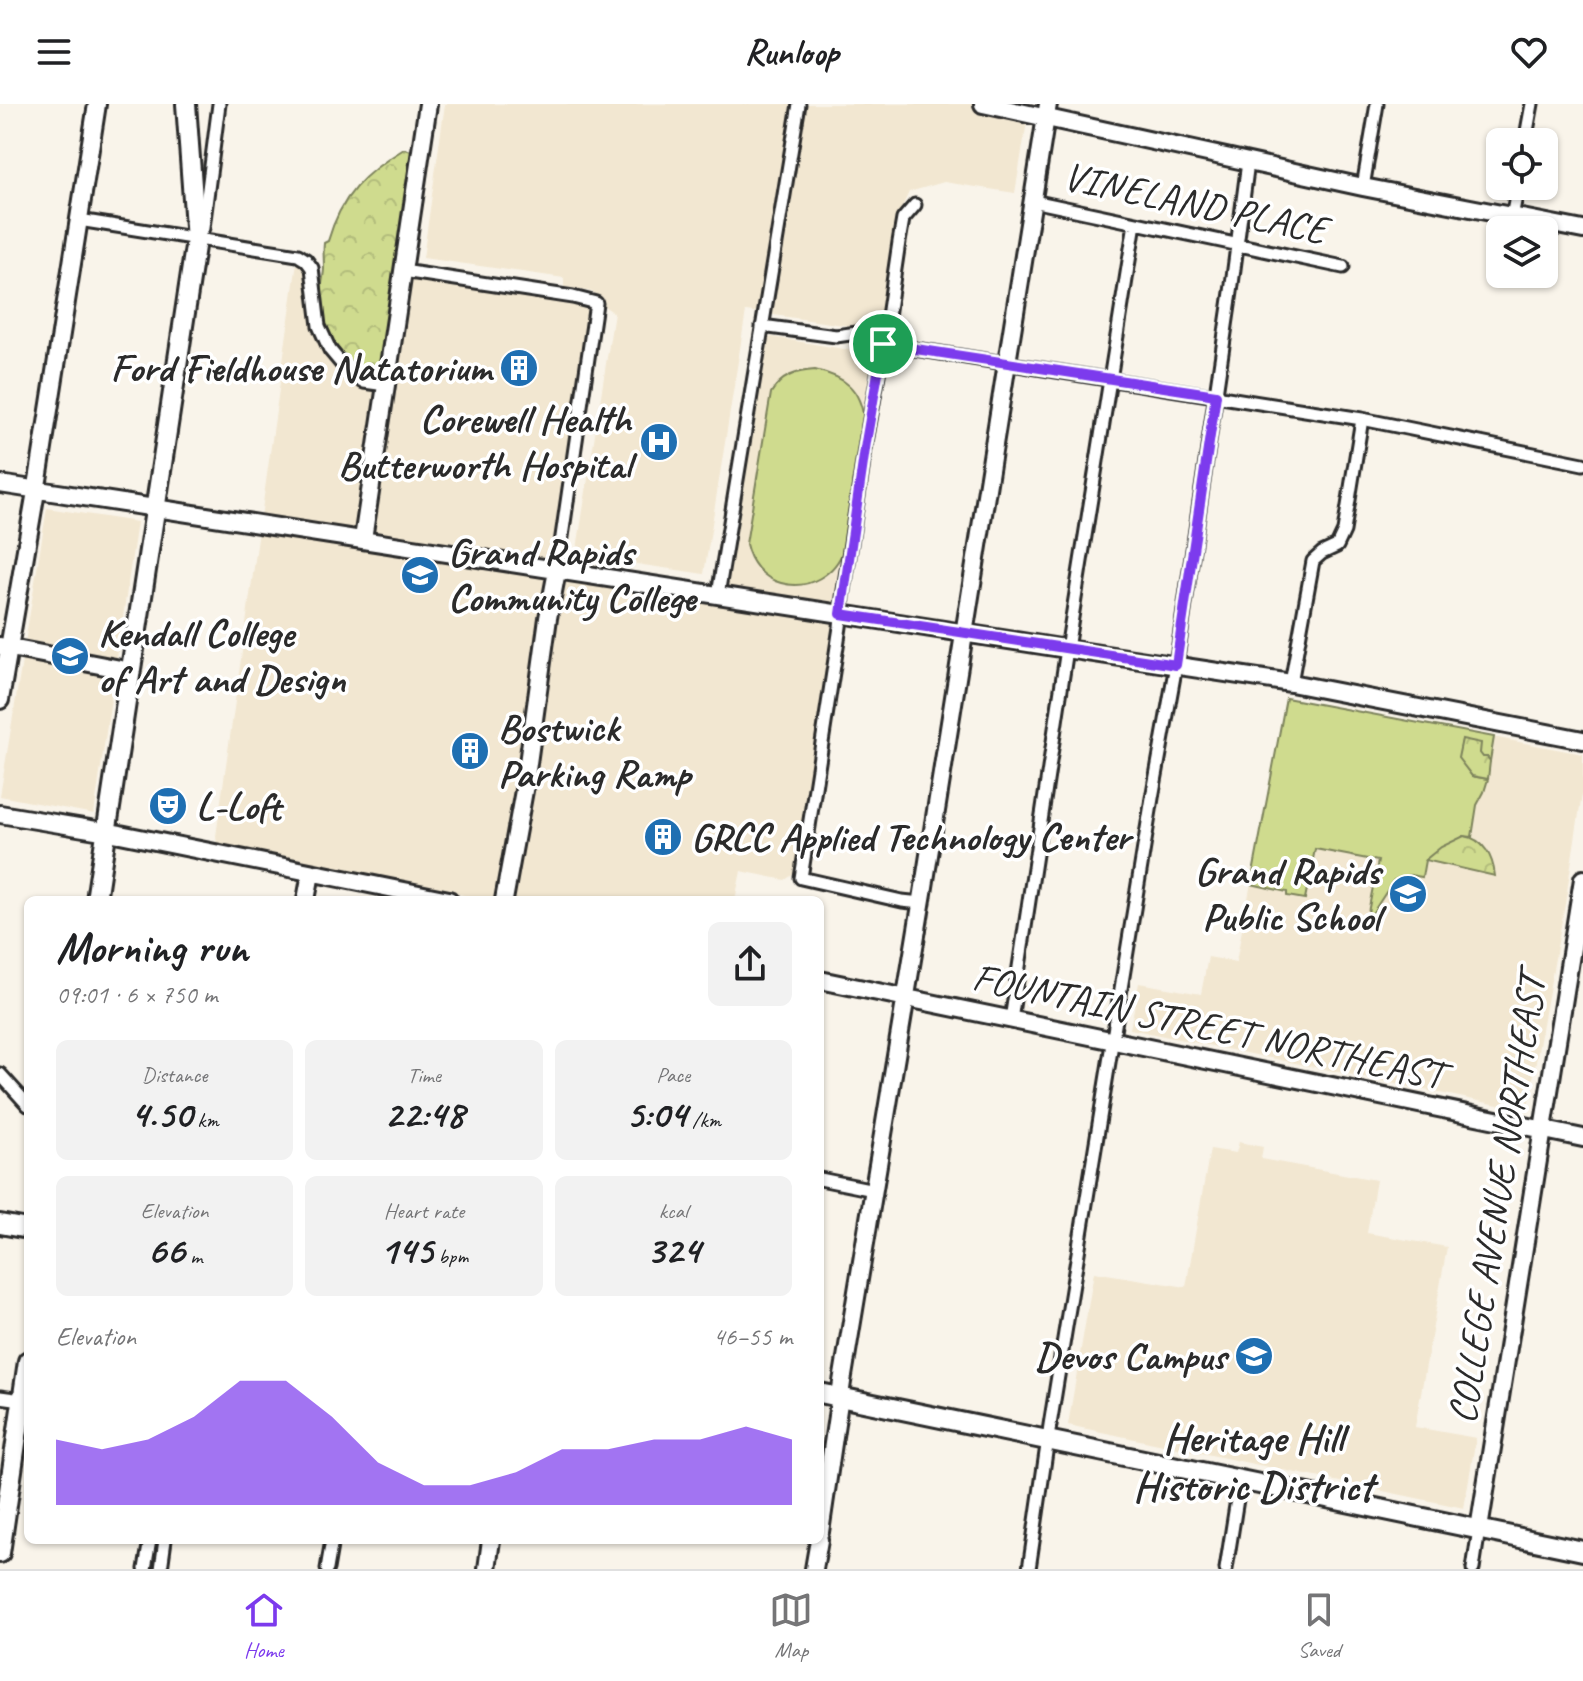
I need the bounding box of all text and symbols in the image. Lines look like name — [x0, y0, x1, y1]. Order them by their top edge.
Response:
text: Runloop — [744, 29, 839, 75]
icon: menu — [32, 30, 76, 74]
icon: heart — [1507, 30, 1551, 74]
map controls — [1486, 128, 1558, 288]
button: locate — [1486, 128, 1558, 200]
street label: VINELAND PLACE — [1059, 151, 1336, 256]
button: layers — [1486, 216, 1558, 288]
pin — [849, 310, 917, 378]
icon: arrive — [861, 322, 905, 366]
place label: Ford Fieldhouse Natatorium — [111, 343, 494, 393]
building icon: Ford Fieldhouse Natatorium — [498, 347, 540, 389]
place label: Corewell Health Butterworth Hospital — [338, 394, 638, 490]
hospital icon: Corewell Health Butterworth Hospital — [638, 421, 680, 463]
place label: Grand Rapids Community College — [448, 527, 698, 623]
school or university icon: Grand Rapids Community College — [399, 554, 441, 596]
place label: Kendall College of Art and Design — [98, 608, 346, 704]
school or university icon: Kendall College of Art and Design — [49, 635, 91, 677]
place label: Bostwick Parking Ramp — [498, 703, 693, 799]
building icon: Bostwick Parking Ramp — [449, 730, 491, 772]
place label: L-Loft — [196, 781, 285, 831]
theatre icon: L-Loft — [147, 785, 189, 827]
place label: GRCC Applied Technology Center — [691, 812, 1135, 862]
building icon: GRCC Applied Technology Center — [642, 816, 684, 858]
place label: Grand Rapids Public School — [1195, 846, 1387, 942]
school or university icon: Grand Rapids Public School — [1387, 873, 1429, 915]
text: Morning run — [56, 920, 248, 975]
button: share — [708, 922, 792, 1006]
street label: FOUNTAIN STREET NORTHEAST — [968, 952, 1457, 1102]
street label: COLLEGE AVENUE NORTHEAST — [1437, 961, 1559, 1427]
text: 09:01 · 6 × 750 m — [56, 978, 217, 1011]
text: Distance — [142, 1061, 207, 1089]
text: Time — [407, 1061, 441, 1089]
text: Pace — [656, 1061, 690, 1089]
text: 4.50 — [131, 1089, 192, 1139]
text: 22:48 — [384, 1089, 464, 1139]
text: 5:04 — [626, 1089, 687, 1139]
text: km — [192, 1106, 219, 1134]
text: /km — [687, 1106, 721, 1134]
text: Elevation — [141, 1197, 209, 1225]
text: Heart rate — [384, 1197, 464, 1225]
text: kcal — [659, 1197, 688, 1225]
text: 66 — [147, 1225, 185, 1275]
text: 145 — [380, 1225, 433, 1275]
text: 324 — [646, 1225, 700, 1275]
text: m — [185, 1242, 202, 1270]
text: bpm — [433, 1242, 468, 1270]
text: Elevation — [56, 1320, 136, 1353]
text: 46–55 m — [713, 1320, 792, 1353]
place label: Devos Campus — [1035, 1331, 1230, 1381]
school or university icon: Devos Campus — [1233, 1335, 1275, 1377]
district label: Heritage Hill Historic District — [1133, 1412, 1379, 1513]
tab: Home — [242, 1588, 286, 1664]
tab: Map — [769, 1588, 813, 1664]
tab: Saved — [1297, 1588, 1341, 1664]

